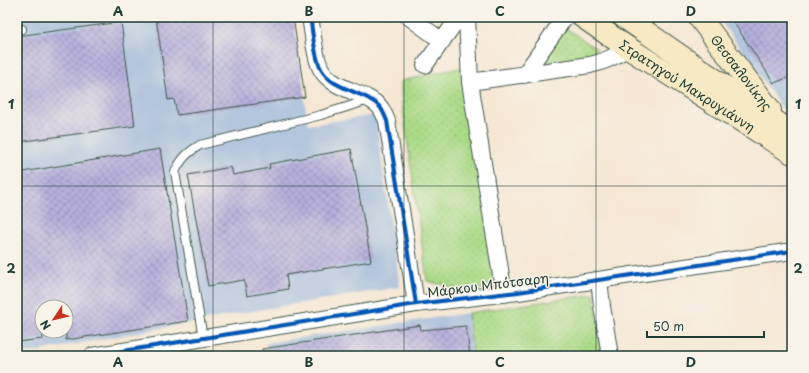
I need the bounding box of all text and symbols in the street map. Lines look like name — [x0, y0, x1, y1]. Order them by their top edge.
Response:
text: A — [113, 1, 123, 20]
text: B — [305, 1, 314, 20]
text: C — [495, 1, 505, 20]
text: D — [686, 1, 696, 20]
street label: Θεσσαλονίκης — [707, 30, 777, 115]
street label: Στρατηγού Μακρυγιάννη — [616, 35, 759, 136]
text: 1 — [8, 94, 14, 113]
text: 1 — [795, 94, 801, 113]
text: 2 — [6, 258, 16, 277]
text: 2 — [793, 258, 803, 277]
street label: Μάρκου Μπότσαρη — [426, 268, 550, 301]
north arrow — [34, 299, 74, 339]
scale bar — [647, 313, 764, 339]
text: N — [36, 316, 55, 333]
text: 50 m — [653, 317, 684, 335]
text: A — [113, 352, 123, 371]
text: B — [305, 352, 314, 371]
text: C — [495, 352, 505, 371]
text: D — [686, 352, 696, 371]

